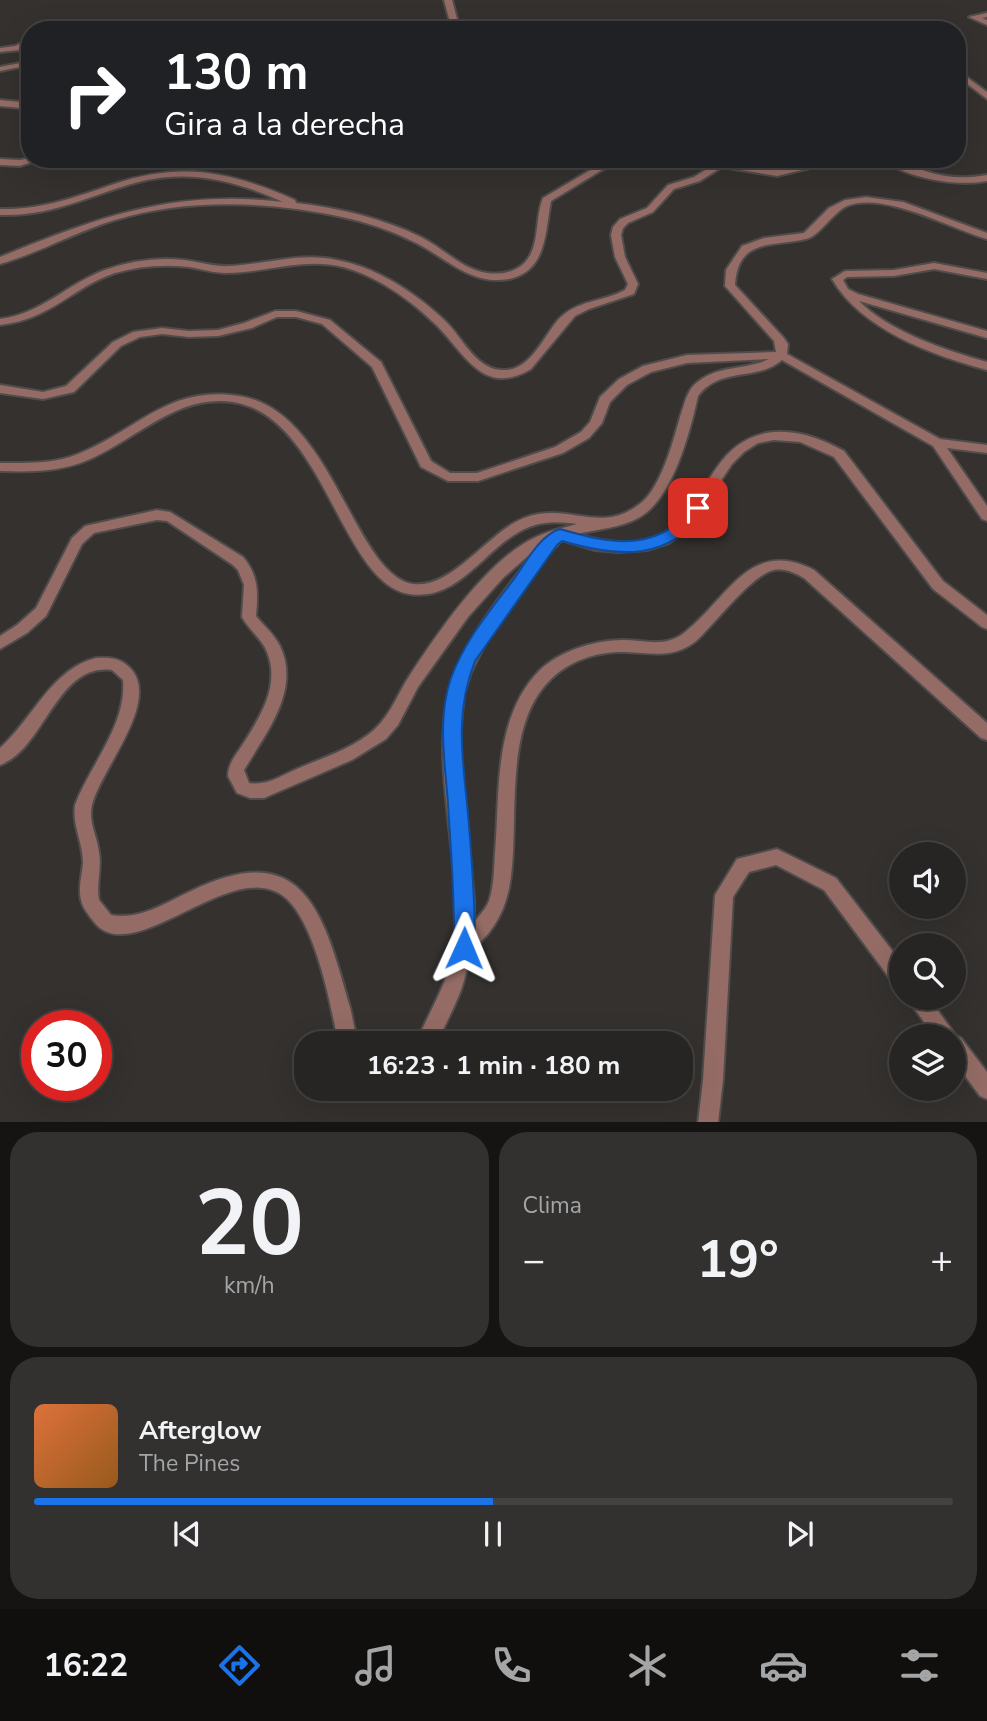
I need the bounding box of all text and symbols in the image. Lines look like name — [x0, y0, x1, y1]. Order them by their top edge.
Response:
text: 130 m — [164, 39, 308, 106]
icon: right — [49, 49, 140, 140]
text: Gira a la derecha — [164, 103, 405, 146]
pin — [668, 478, 728, 538]
icon: arrive — [679, 489, 717, 527]
map controls — [889, 842, 966, 1101]
button: sound — [889, 842, 966, 919]
position arrow — [427, 911, 501, 985]
button: search — [889, 933, 966, 1010]
speed limit sign: 30 — [21, 1010, 112, 1101]
button: layers — [889, 1024, 966, 1101]
text: 16:23 · 1 min · 180 m — [367, 1048, 620, 1083]
text: 20 — [195, 1162, 304, 1286]
text: Clima — [523, 1190, 582, 1221]
text: 19° — [697, 1224, 779, 1295]
text: − — [523, 1235, 545, 1286]
text: + — [930, 1235, 953, 1286]
text: km/h — [224, 1270, 275, 1301]
text: Afterglow — [139, 1413, 262, 1448]
text: The Pines — [139, 1448, 240, 1479]
icon: previous — [168, 1515, 206, 1553]
icon: pause — [474, 1515, 512, 1553]
icon: next — [781, 1515, 819, 1553]
icon: directions — [215, 1641, 264, 1690]
icon: music — [351, 1641, 400, 1690]
icon: phone — [487, 1641, 536, 1690]
icon: climate — [623, 1641, 672, 1690]
icon: car — [759, 1641, 808, 1690]
icon: filters — [895, 1641, 944, 1690]
text: 16:22 — [43, 1644, 128, 1687]

